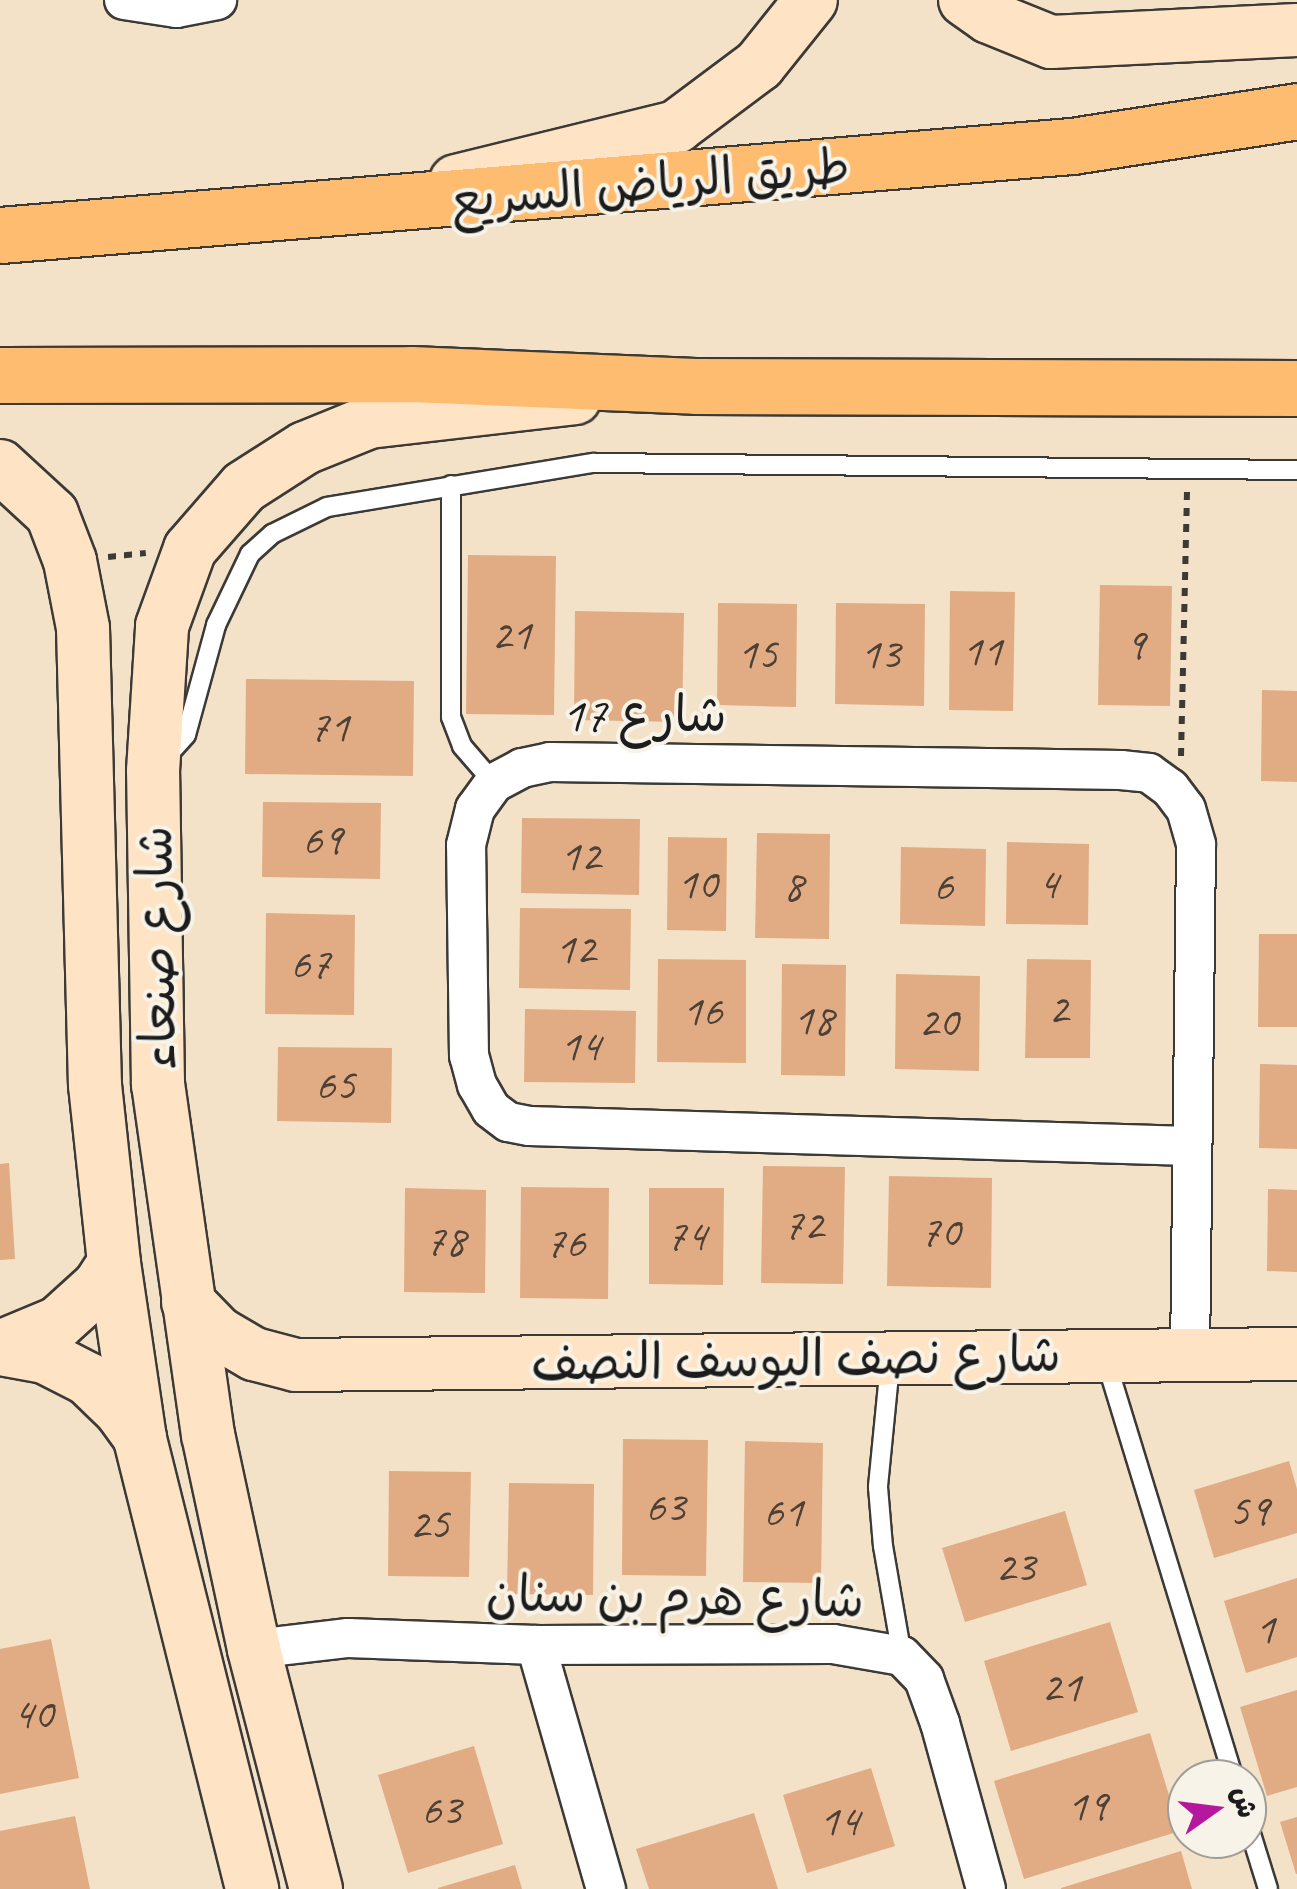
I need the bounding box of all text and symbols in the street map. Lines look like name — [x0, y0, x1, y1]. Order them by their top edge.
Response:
street label: طريق الرياض السريع — [448, 136, 852, 230]
house number: 21 — [491, 608, 531, 662]
house number: 9 — [1125, 618, 1145, 672]
house number: 11 — [962, 624, 1002, 678]
house number: 15 — [737, 627, 777, 681]
house number: 13 — [860, 627, 900, 681]
street label: شارع 17 — [561, 685, 727, 745]
house number: 71 — [309, 700, 349, 754]
house number: 69 — [302, 813, 342, 867]
street label: شارع صنعاء — [125, 825, 189, 1071]
house number: 12 — [560, 829, 600, 883]
house number: 10 — [677, 857, 717, 911]
house number: 4 — [1038, 857, 1058, 911]
house number: 8 — [783, 859, 803, 913]
house number: 6 — [933, 859, 953, 913]
house number: 12 — [555, 922, 595, 976]
house number: 67 — [290, 937, 330, 991]
house number: 2 — [1048, 982, 1068, 1036]
house number: 16 — [682, 984, 722, 1038]
house number: 18 — [793, 993, 833, 1047]
house number: 20 — [918, 995, 958, 1049]
house number: 14 — [560, 1019, 600, 1073]
house number: 65 — [315, 1058, 355, 1112]
house number: 72 — [783, 1198, 823, 1252]
house number: 70 — [920, 1205, 960, 1259]
house number: 74 — [666, 1209, 706, 1263]
house number: 78 — [425, 1214, 465, 1268]
house number: 76 — [545, 1216, 585, 1270]
street label: شارع نصف اليوسف النصف — [531, 1324, 1061, 1394]
house number: 63 — [645, 1480, 685, 1534]
house number: 59 — [1229, 1484, 1269, 1538]
house number: 61 — [763, 1485, 803, 1539]
house number: 25 — [409, 1497, 449, 1551]
house number: 23 — [995, 1540, 1035, 1594]
street label: شارع هرم بن سنان — [485, 1564, 865, 1630]
house number: 1 — [1255, 1602, 1275, 1656]
house number: 21 — [1041, 1660, 1081, 1714]
house number: 40 — [13, 1687, 53, 1741]
north arrow — [1167, 1759, 1267, 1859]
house number: 19 — [1067, 1779, 1107, 1833]
house number: 63 — [421, 1783, 461, 1837]
text: ش — [1224, 1783, 1265, 1821]
house number: 14 — [819, 1794, 859, 1848]

